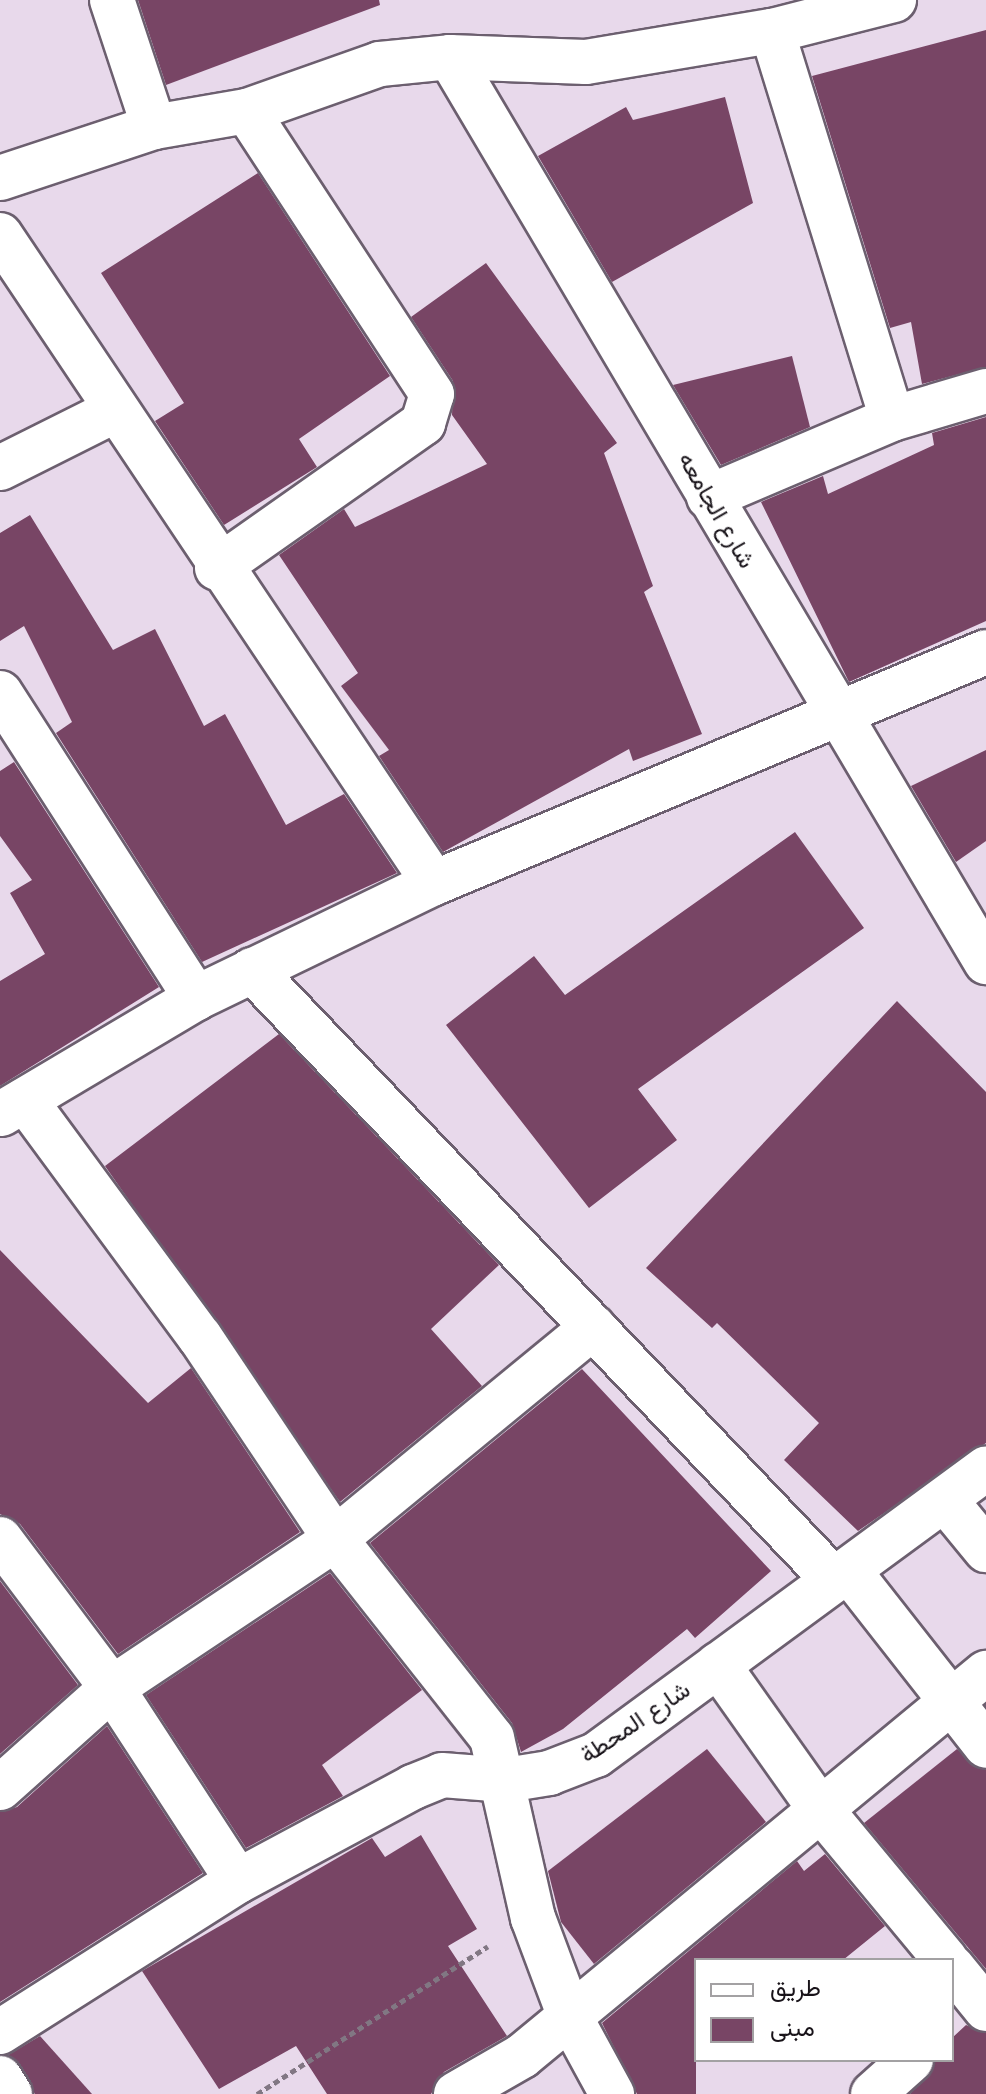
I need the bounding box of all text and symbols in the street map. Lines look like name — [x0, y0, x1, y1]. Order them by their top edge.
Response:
street label: شارع الجامعه — [672, 447, 762, 573]
street label: شارع المحطة — [575, 1675, 695, 1769]
legend — [694, 1958, 954, 2062]
text: طريق — [770, 1973, 821, 2002]
text: مبنى — [770, 2013, 815, 2042]

